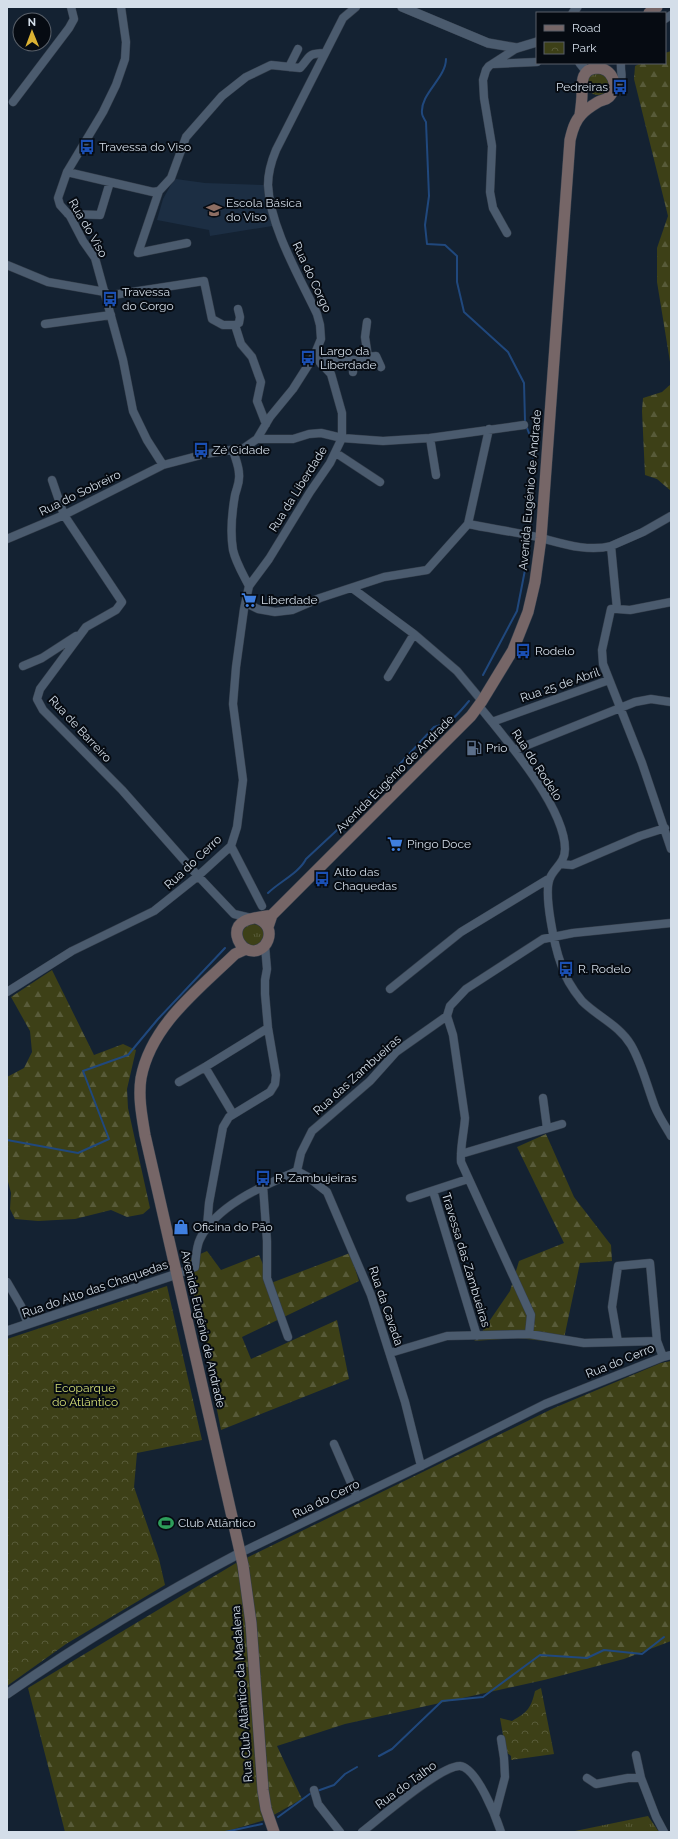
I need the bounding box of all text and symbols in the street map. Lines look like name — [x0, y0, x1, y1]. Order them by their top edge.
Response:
north arrow — [12, 12, 52, 52]
legend — [536, 12, 666, 64]
text: N — [28, 16, 36, 29]
text: Road — [572, 21, 601, 35]
text: Park — [572, 41, 597, 55]
bus stop icon: Pedreiras — [611, 78, 629, 96]
place label: Pedreiras — [556, 80, 608, 94]
bus stop icon: Travessa do Viso — [78, 138, 96, 156]
place label: Travessa do Viso — [99, 140, 191, 154]
street label: Rua do Viso — [66, 196, 110, 260]
place label: Escola Básica do Viso — [226, 196, 302, 224]
school or university icon: Escola Básica do Viso — [205, 201, 223, 219]
street label: Rua do Corgo — [290, 240, 334, 314]
place label: Travessa do Corgo — [122, 285, 174, 313]
bus stop icon: Travessa do Corgo — [101, 290, 119, 308]
place label: Largo da Liberdade — [320, 344, 377, 372]
bus stop icon: Largo da Liberdade — [299, 349, 317, 367]
street label: Avenida Eugénio de Andrade — [516, 409, 544, 571]
bus stop icon: Zé Cidade — [192, 441, 210, 459]
place label: Zé Cidade — [213, 443, 270, 457]
street label: Rua da Liberdade — [266, 444, 330, 534]
street label: Rua do Sobreiro — [37, 467, 123, 519]
supermarket icon: Liberdade — [240, 591, 258, 609]
place label: Liberdade — [261, 593, 318, 607]
bus stop icon: Rodelo — [514, 642, 532, 660]
place label: Rodelo — [535, 644, 575, 658]
street label: Rua 25 de Abril — [518, 665, 602, 705]
street label: Rua de Barreiro — [46, 693, 114, 765]
street label: Avenida Eugénio de Andrade — [333, 712, 457, 836]
street label: Rua do Rodelo — [509, 727, 565, 803]
fuel station icon: Prio — [465, 739, 483, 757]
place label: Prio — [486, 741, 507, 755]
street label: Rua do Cerro — [162, 832, 224, 892]
supermarket icon: Pingo Doce — [386, 835, 404, 853]
place label: Pingo Doce — [407, 837, 471, 851]
place label: Alto das Chaquedas — [334, 865, 397, 893]
bus stop icon: Alto das Chaquedas — [313, 870, 331, 888]
bus stop icon: R. Rodelo — [557, 960, 575, 978]
place label: R. Rodelo — [578, 962, 631, 976]
street label: Rua das Zambueiras — [310, 1032, 404, 1118]
bus stop icon: R. Zambujeiras — [254, 1169, 272, 1187]
place label: R. Zambujeiras — [275, 1171, 357, 1185]
street label: Travessa das Zambueiras — [439, 1191, 493, 1329]
shop icon: Oficina do Pão — [172, 1218, 190, 1236]
place label: Oficina do Pão — [193, 1220, 273, 1234]
street label: Avenida Eugénio de Andrade — [178, 1249, 228, 1409]
street label: Rua do Alto das Chaquedas — [20, 1257, 170, 1321]
street label: Rua da Cavada — [366, 1265, 406, 1347]
street label: Rua do Cerro — [584, 1341, 656, 1381]
park label: Ecoparque do Atlântico — [52, 1381, 118, 1409]
street label: Rua do Cerro — [290, 1477, 362, 1521]
sports icon: Club Atlântico — [157, 1514, 175, 1532]
place label: Club Atlântico — [178, 1516, 256, 1530]
street label: Rua Club Atlântico da Madalena — [229, 1605, 255, 1783]
street label: Rua do Talho — [373, 1758, 439, 1812]

